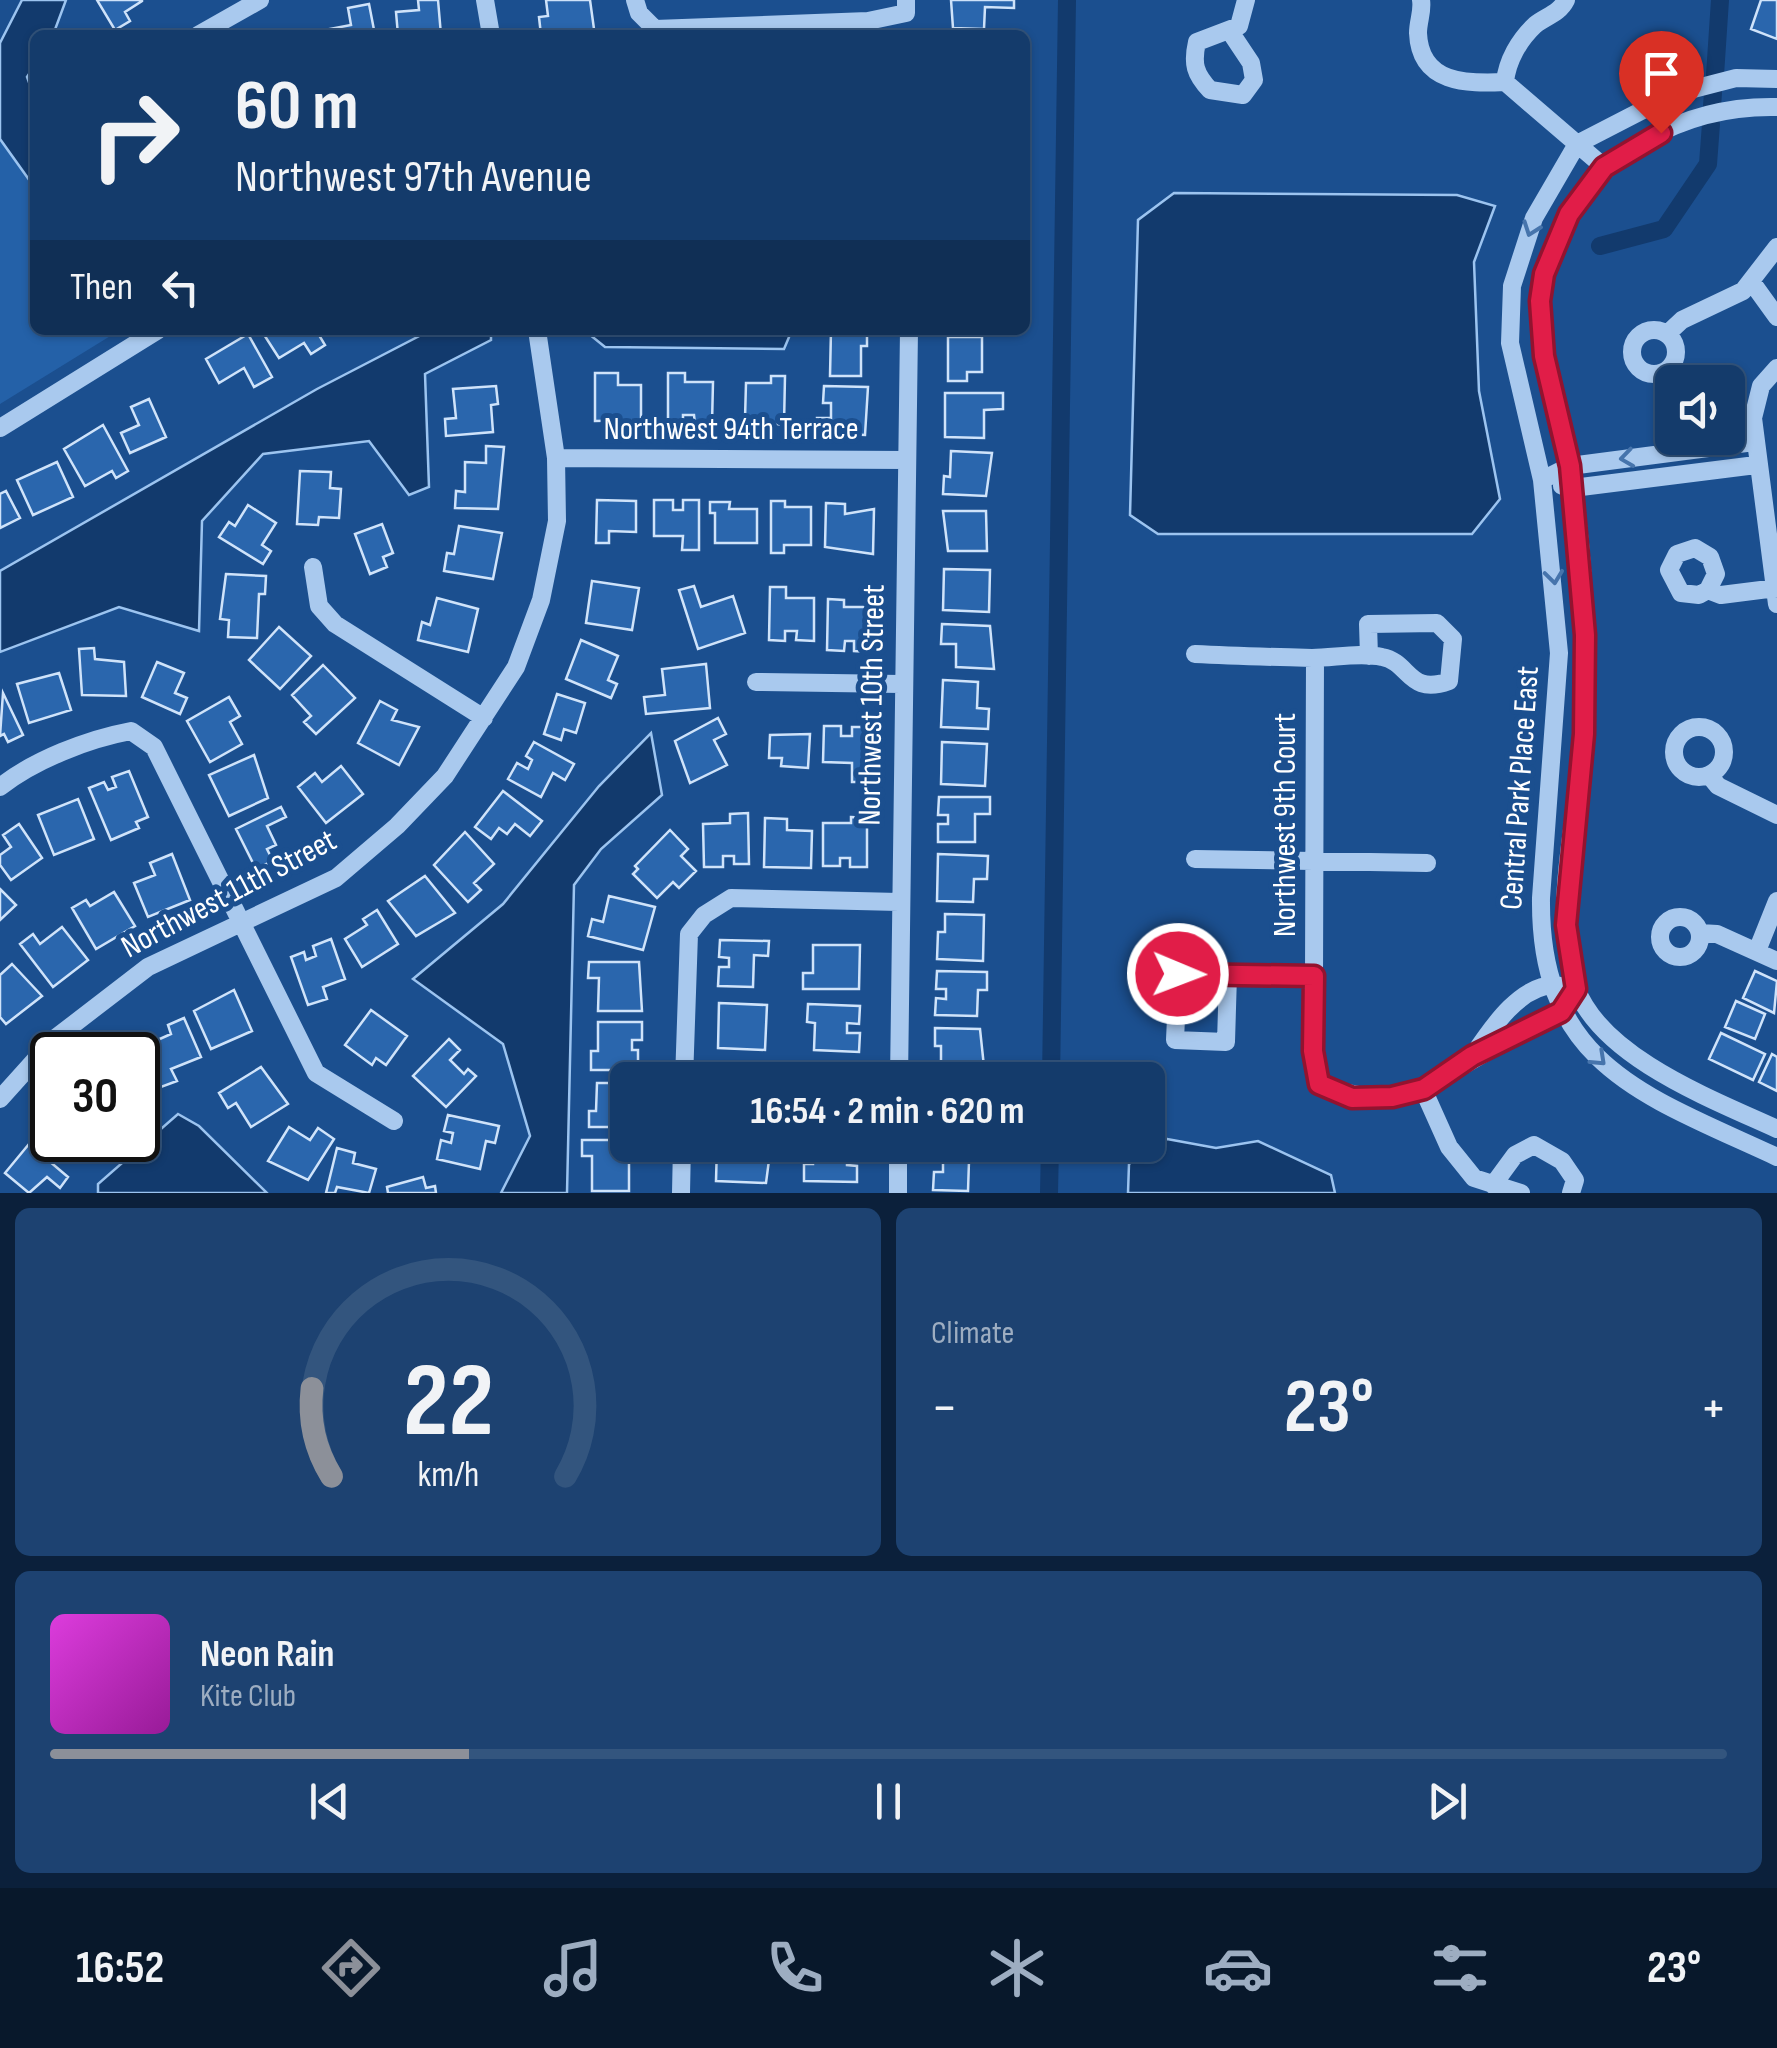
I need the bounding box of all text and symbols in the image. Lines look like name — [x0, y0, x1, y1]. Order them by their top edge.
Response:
pin — [1619, 31, 1704, 134]
icon: arrive — [1634, 46, 1689, 101]
text: 60 m — [235, 65, 359, 149]
icon: right — [70, 70, 200, 200]
text: Northwest 97th Avenue — [235, 150, 592, 205]
one-way arrow — [1522, 220, 1543, 237]
icon: left — [153, 260, 208, 315]
text: Then — [70, 265, 133, 310]
map controls — [1655, 365, 1745, 455]
button: sound — [1655, 365, 1745, 455]
street label: Northwest 94th Terrace — [603, 410, 859, 449]
one-way arrow — [1619, 447, 1635, 468]
one-way arrow — [1542, 569, 1563, 585]
street label: Northwest 10th Street — [850, 584, 894, 826]
street label: Central Park Place East — [1492, 665, 1548, 911]
street label: Northwest 9th Court — [1266, 713, 1305, 937]
street label: Northwest 11th Street — [115, 821, 343, 967]
position arrow — [1126, 922, 1230, 1026]
speed limit sign: 30 — [30, 1032, 160, 1162]
one-way arrow — [1588, 1047, 1606, 1065]
text: 16:54 · 2 min · 620 m — [751, 1089, 1024, 1134]
text: Climate — [931, 1314, 1014, 1353]
text: 22 — [402, 1340, 494, 1465]
text: 23° — [1284, 1363, 1374, 1454]
text: − — [931, 1375, 958, 1442]
text: + — [1700, 1375, 1727, 1442]
text: km/h — [417, 1454, 479, 1497]
text: Neon Rain — [200, 1632, 334, 1677]
text: Kite Club — [200, 1677, 296, 1716]
icon: previous — [302, 1774, 357, 1829]
icon: pause — [861, 1774, 916, 1829]
icon: next — [1420, 1774, 1475, 1829]
icon: directions — [316, 1933, 386, 2003]
icon: music — [538, 1933, 608, 2003]
icon: phone — [760, 1933, 830, 2003]
icon: climate — [982, 1933, 1052, 2003]
icon: car — [1203, 1933, 1273, 2003]
icon: filters — [1425, 1933, 1495, 2003]
text: 16:52 — [76, 1941, 164, 1996]
text: 23° — [1647, 1941, 1701, 1996]

